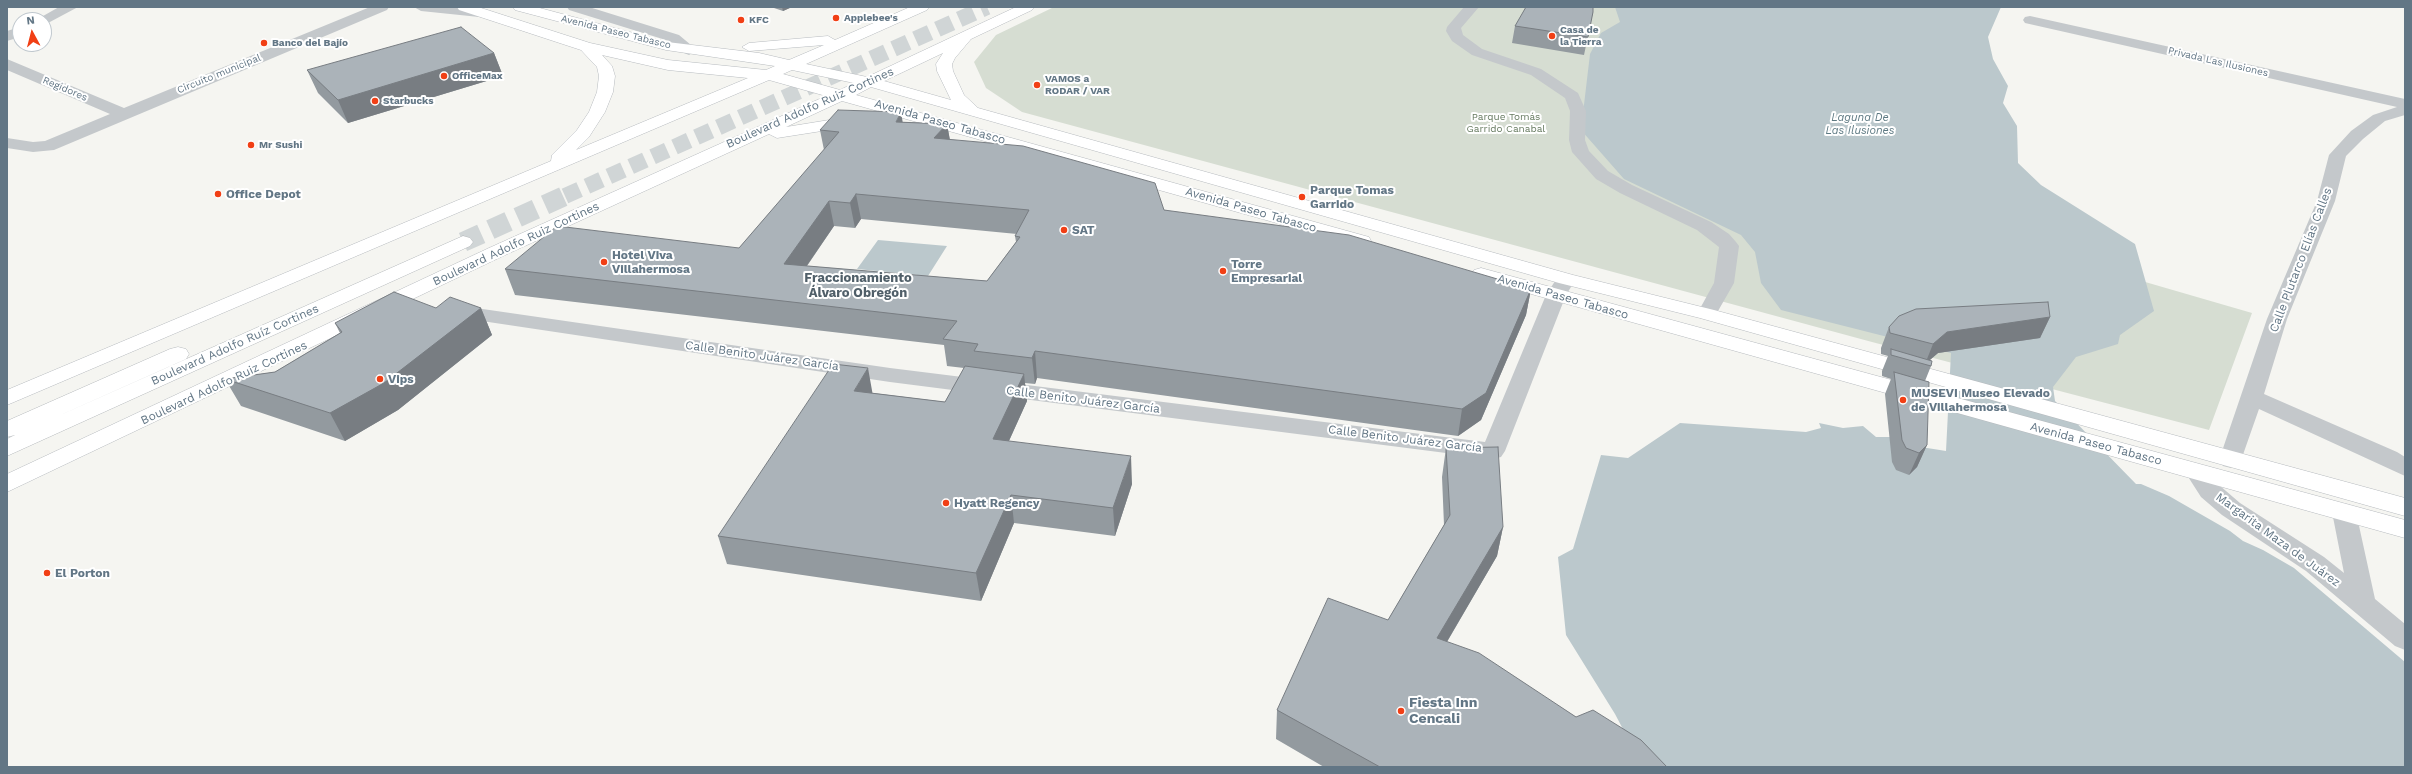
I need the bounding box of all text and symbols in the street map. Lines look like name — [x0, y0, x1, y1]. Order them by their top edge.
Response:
north arrow — [12, 12, 52, 52]
street label: Avenida Paseo Tabasco — [560, 12, 672, 52]
place label: Applebee's — [844, 12, 898, 24]
marker: Applebee's — [831, 13, 841, 23]
text: N — [26, 14, 35, 28]
place label: KFC — [749, 14, 769, 26]
marker: KFC — [736, 15, 746, 25]
place label: Casa de la Tierra — [1560, 24, 1601, 48]
marker: Casa de la Tierra — [1547, 31, 1557, 41]
place label: Banco del Bajío — [272, 37, 348, 49]
marker: Banco del Bajío — [259, 38, 269, 48]
street label: Privada Las Ilusiones — [2167, 45, 2269, 79]
street label: Circuíto municipal — [175, 52, 263, 96]
street label: Boulevard Adolfo Ruiz Cortines — [724, 64, 896, 152]
place label: OfficeMax — [452, 70, 503, 82]
marker: OfficeMax — [439, 71, 449, 81]
place label: VAMOS a RODAR / VAR — [1045, 73, 1110, 96]
street label: Regidores — [41, 74, 89, 104]
marker: VAMOS a RODAR / VAR — [1032, 80, 1042, 90]
place label: Starbucks — [383, 95, 434, 107]
marker: Starbucks — [370, 96, 380, 106]
street label: Avenida Paseo Tabasco — [873, 96, 1007, 148]
park label: Parque Tomás Garrido Canabal — [1467, 111, 1545, 134]
water label: Laguna De Las Ilusiones — [1826, 111, 1894, 137]
place label: Mr Sushi — [259, 139, 302, 151]
marker: Mr Sushi — [246, 140, 256, 150]
place label: Parque Tomas Garrido — [1310, 183, 1394, 211]
street label: Avenida Paseo Tabasco — [1184, 184, 1318, 236]
street label: Calle Plutarco Elías Calles — [2267, 186, 2335, 334]
place label: Office Depot — [226, 187, 301, 201]
marker: Office Depot — [213, 189, 223, 199]
marker: Parque Tomas Garrido — [1297, 192, 1307, 202]
street label: Boulevard Adolfo Ruiz Cortines — [431, 199, 601, 289]
place label: SAT — [1072, 223, 1095, 237]
marker: SAT — [1059, 225, 1069, 235]
place label: Hotel Viva Villahermosa — [612, 248, 690, 276]
marker: Hotel Viva Villahermosa — [599, 257, 609, 267]
place label: Torre Empresarial — [1231, 257, 1302, 285]
marker: Torre Empresarial — [1218, 266, 1228, 276]
district label: Fraccionamiento Álvaro Obregón — [804, 270, 912, 301]
street label: Avenida Paseo Tabasco — [1496, 271, 1630, 323]
street label: Boulevard Adolfo Ruíz Cortines — [149, 301, 321, 389]
street label: Boulevard Adolfo Ruiz Cortines — [139, 338, 309, 428]
street label: Calle Benito Juárez García — [684, 338, 840, 374]
place label: Vips — [388, 372, 414, 386]
marker: Vips — [375, 374, 385, 384]
street label: Calle Benito Juárez García — [1005, 383, 1161, 417]
place label: MUSEVI Museo Elevado de Villahermosa — [1911, 386, 2050, 414]
marker: MUSEVI Museo Elevado de Villahermosa — [1898, 395, 1908, 405]
street label: Avenida Paseo Tabasco — [2029, 419, 2163, 469]
street label: Calle Benito Juárez García — [1327, 422, 1483, 456]
street label: Margarita Maza de Juárez — [2213, 490, 2343, 590]
place label: Hyatt Regency — [954, 496, 1039, 510]
marker: Hyatt Regency — [941, 498, 951, 508]
place label: El Porton — [55, 566, 110, 580]
marker: El Porton — [42, 568, 52, 578]
place label: Fiesta Inn Cencali — [1409, 695, 1477, 728]
marker: Fiesta Inn Cencali — [1396, 706, 1406, 716]

